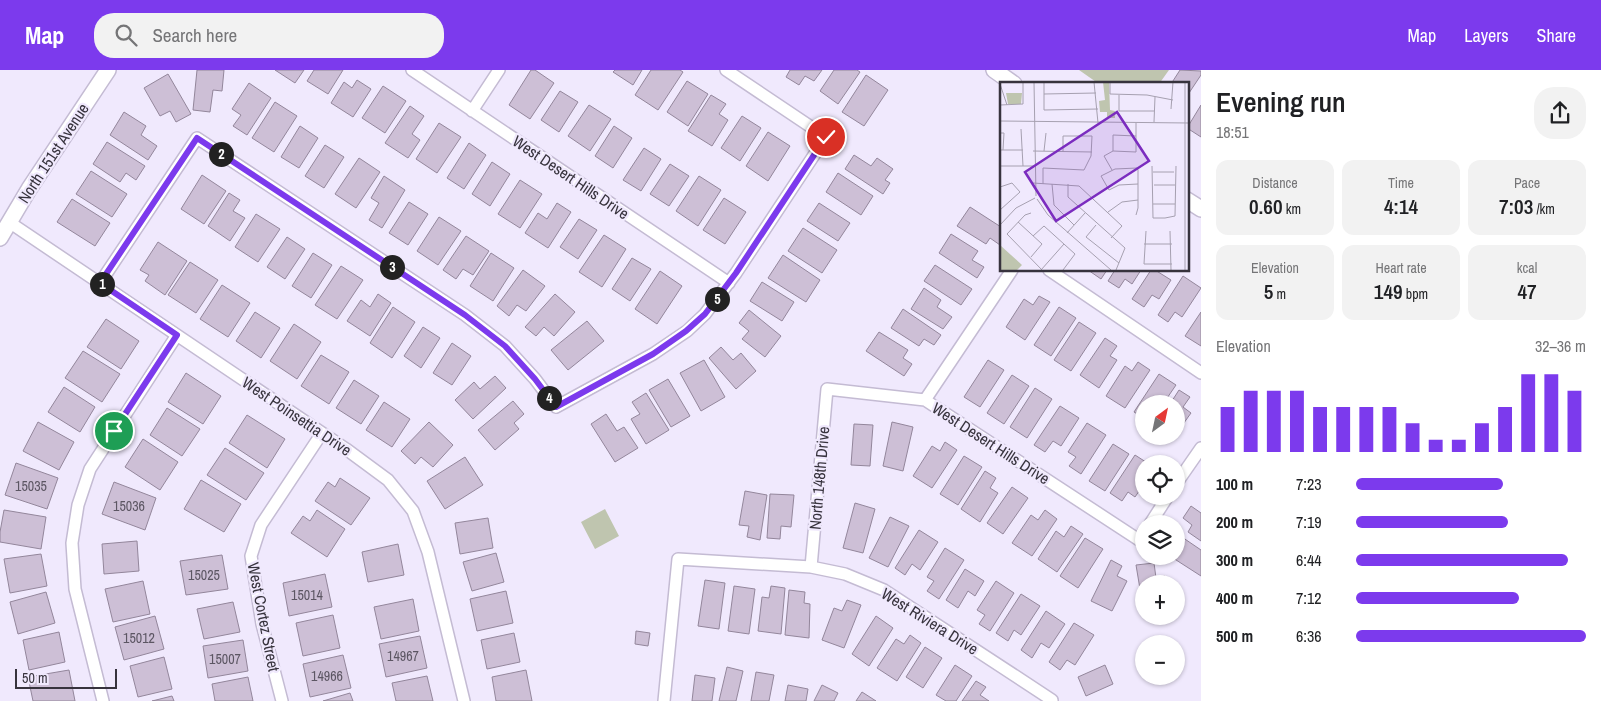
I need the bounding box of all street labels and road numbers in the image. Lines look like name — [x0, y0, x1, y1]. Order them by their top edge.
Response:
street label: North 151st Avenue — [12, 99, 94, 207]
street label: West Desert Hills Drive — [508, 130, 634, 224]
street label: West Poinsettia Drive — [238, 371, 356, 461]
street label: West Desert Hills Drive — [928, 397, 1054, 489]
street label: North 148th Drive — [804, 425, 834, 531]
street label: West Cortez Street — [243, 561, 285, 674]
street label: West Riviera Drive — [877, 582, 983, 660]

